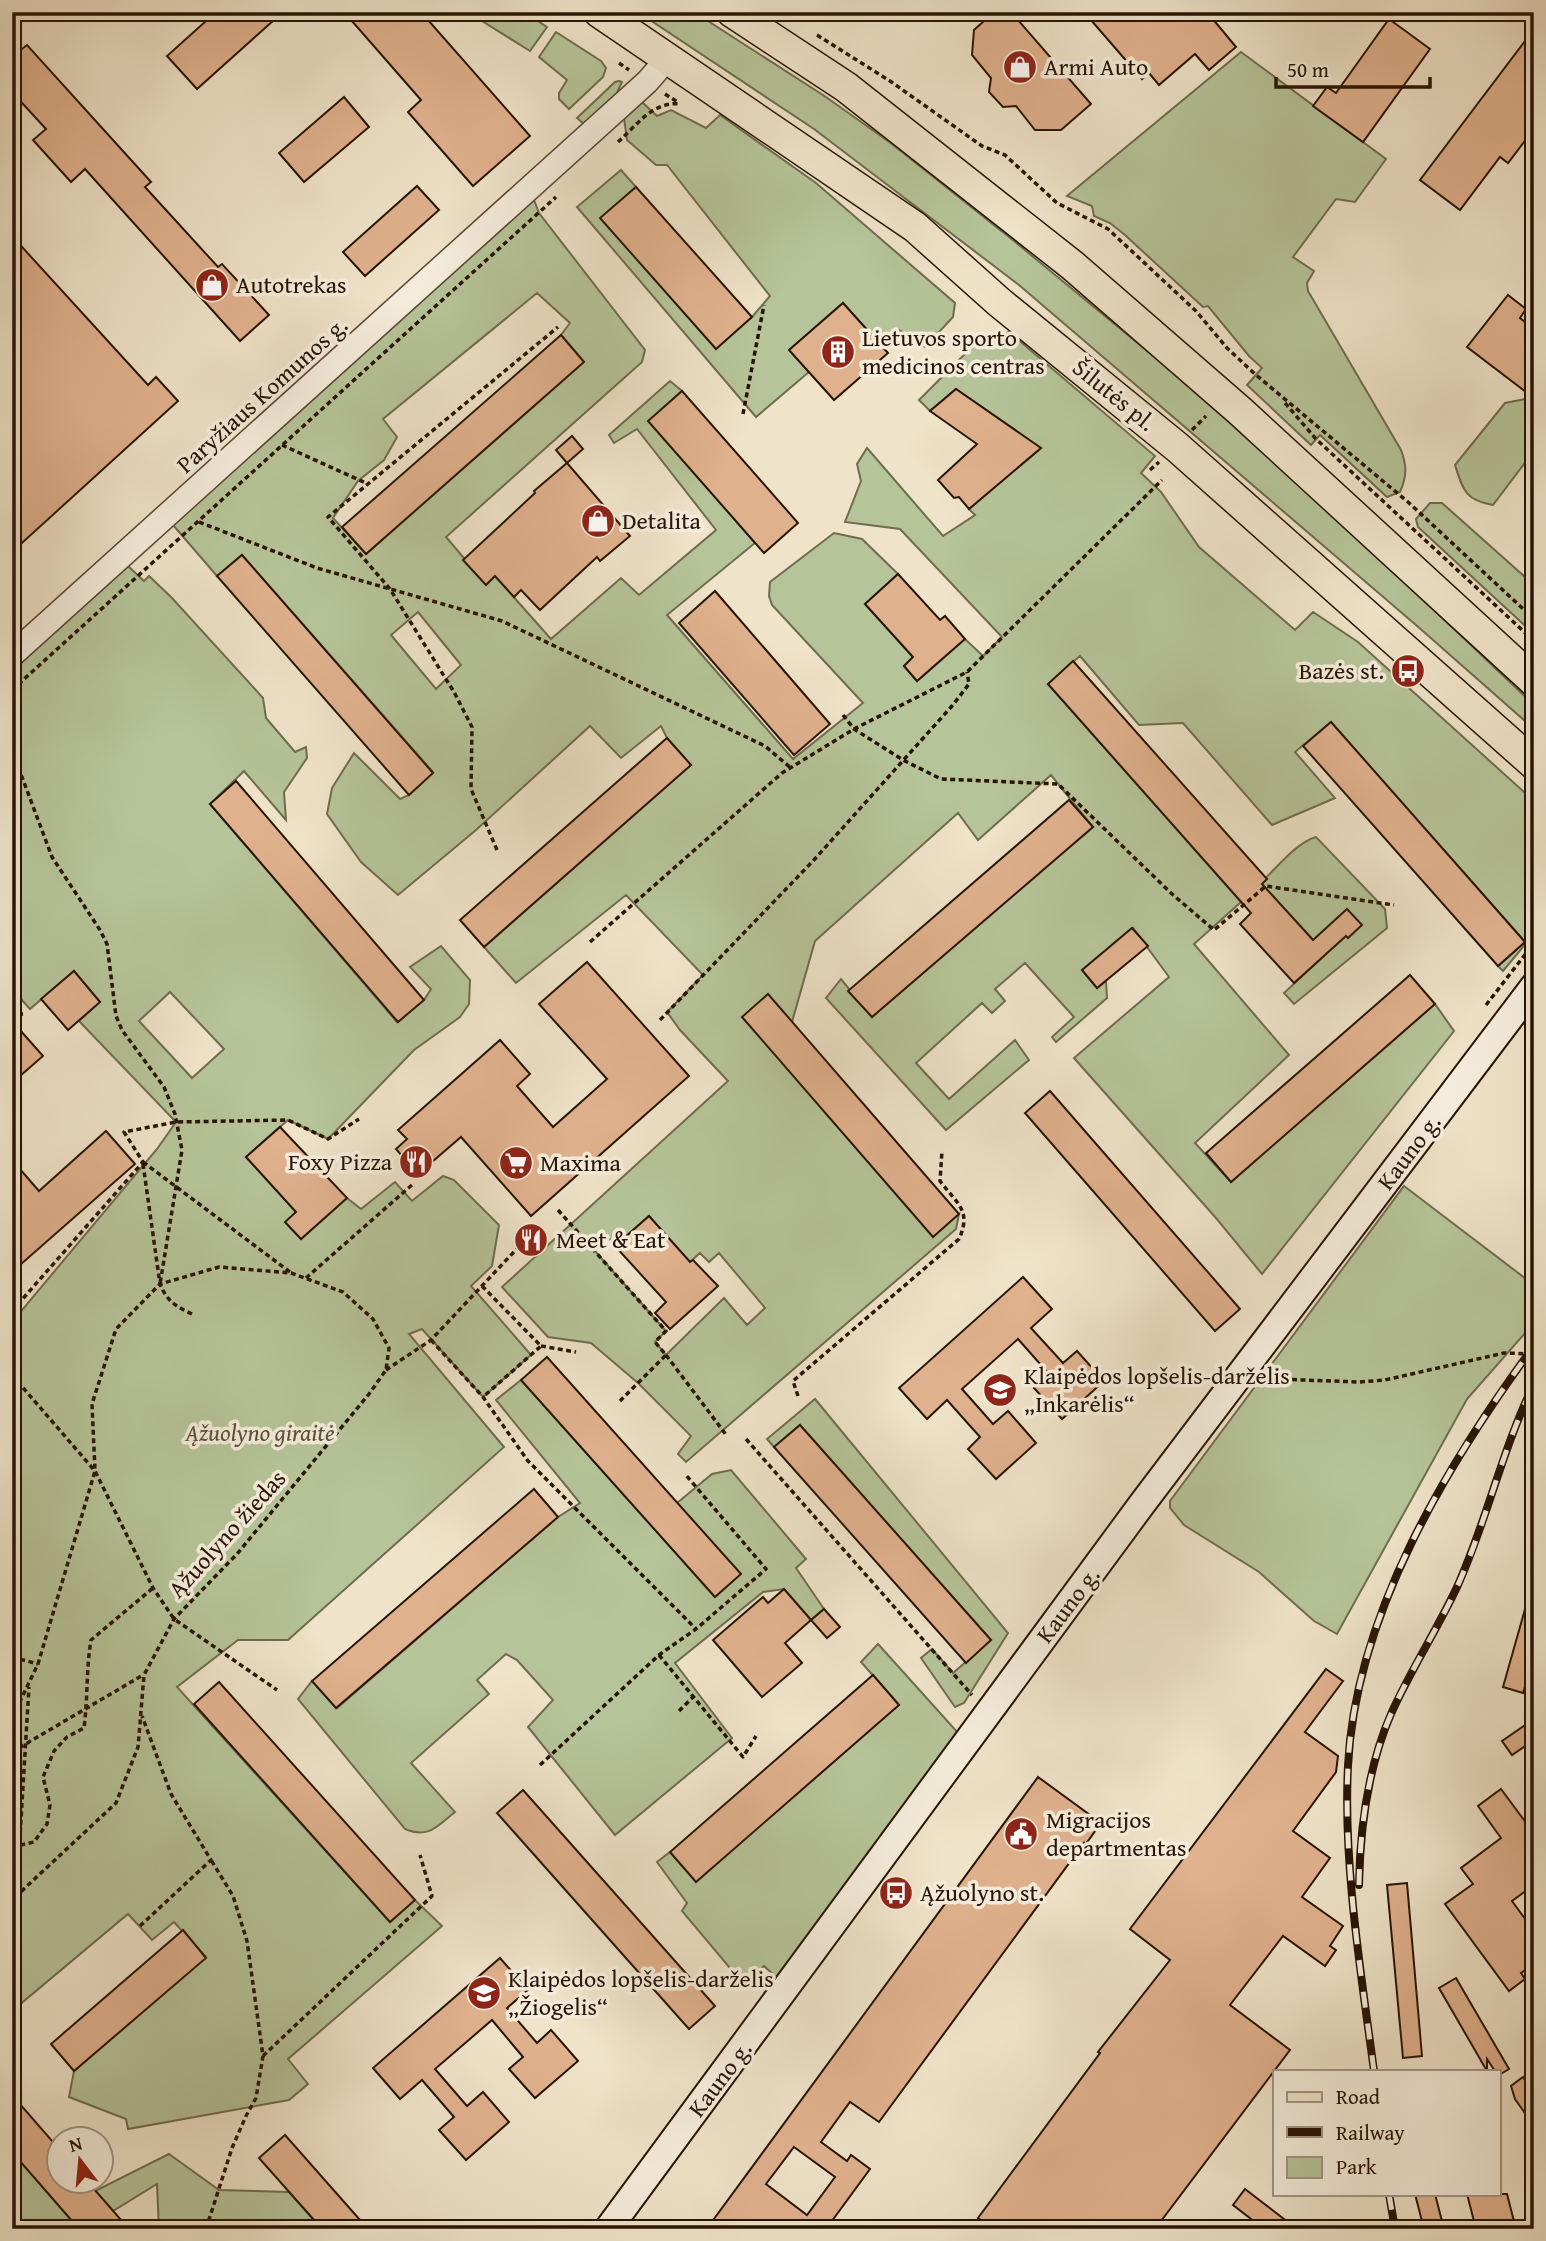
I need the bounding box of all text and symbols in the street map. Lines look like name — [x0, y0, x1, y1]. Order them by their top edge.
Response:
scale bar — [1276, 46, 1430, 90]
shop icon: Armi Auto — [1001, 48, 1039, 86]
place label: Armi Auto — [1044, 49, 1148, 84]
text: 50 m — [1287, 54, 1329, 85]
shop icon: Autotrekas — [193, 266, 231, 304]
place label: Autotrekas — [236, 267, 347, 302]
street label: Paryžiaus Komunos g. — [168, 308, 355, 481]
place label: Lietuvos sporto medicinos centras — [862, 320, 1045, 383]
building icon: Lietuvos sporto medicinos centras — [819, 333, 857, 371]
street label: Šilutės pl. — [1065, 350, 1164, 439]
shop icon: Detalita — [579, 502, 617, 540]
place label: Detalita — [622, 503, 702, 538]
bus stop icon: Bazės st. — [1389, 652, 1427, 690]
place label: Bazės st. — [1299, 653, 1384, 688]
street label: Kauno g. — [1368, 1106, 1449, 1197]
restaurant icon: Foxy Pizza — [397, 1143, 435, 1181]
place label: Foxy Pizza — [288, 1144, 393, 1179]
supermarket icon: Maxima — [497, 1144, 535, 1182]
place label: Maxima — [540, 1145, 622, 1180]
restaurant icon: Meet & Eat — [512, 1221, 550, 1259]
place label: Meet & Eat — [556, 1222, 666, 1257]
place label: Klaipėdos lopšelis-darželis „Inkarėlis“ — [1024, 1358, 1290, 1421]
school or university icon: Klaipėdos lopšelis-darželis „Inkarėlis“ — [981, 1371, 1019, 1409]
park label: Ąžuolyno giraitė — [184, 1415, 335, 1450]
street label: Ąžuolyno žiedas — [159, 1462, 294, 1606]
street label: Kauno g. — [1027, 1559, 1108, 1650]
place label: Migracijos departmentas — [1046, 1802, 1186, 1865]
public building icon: Migracijos departmentas — [1002, 1815, 1040, 1853]
bus stop icon: Ąžuolyno st. — [877, 1874, 915, 1912]
place label: Ąžuolyno st. — [920, 1875, 1044, 1910]
place label: Klaipėdos lopšelis-darželis „Žiogelis“ — [508, 1961, 774, 2024]
school or university icon: Klaipėdos lopšelis-darželis „Žiogelis“ — [465, 1974, 503, 2012]
street label: Kauno g. — [679, 2033, 760, 2124]
legend — [1273, 2070, 1500, 2196]
text: Road — [1336, 2081, 1381, 2112]
text: Railway — [1336, 2117, 1405, 2148]
north arrow — [46, 2126, 116, 2196]
text: N — [65, 2128, 86, 2159]
text: Park — [1336, 2151, 1377, 2182]

